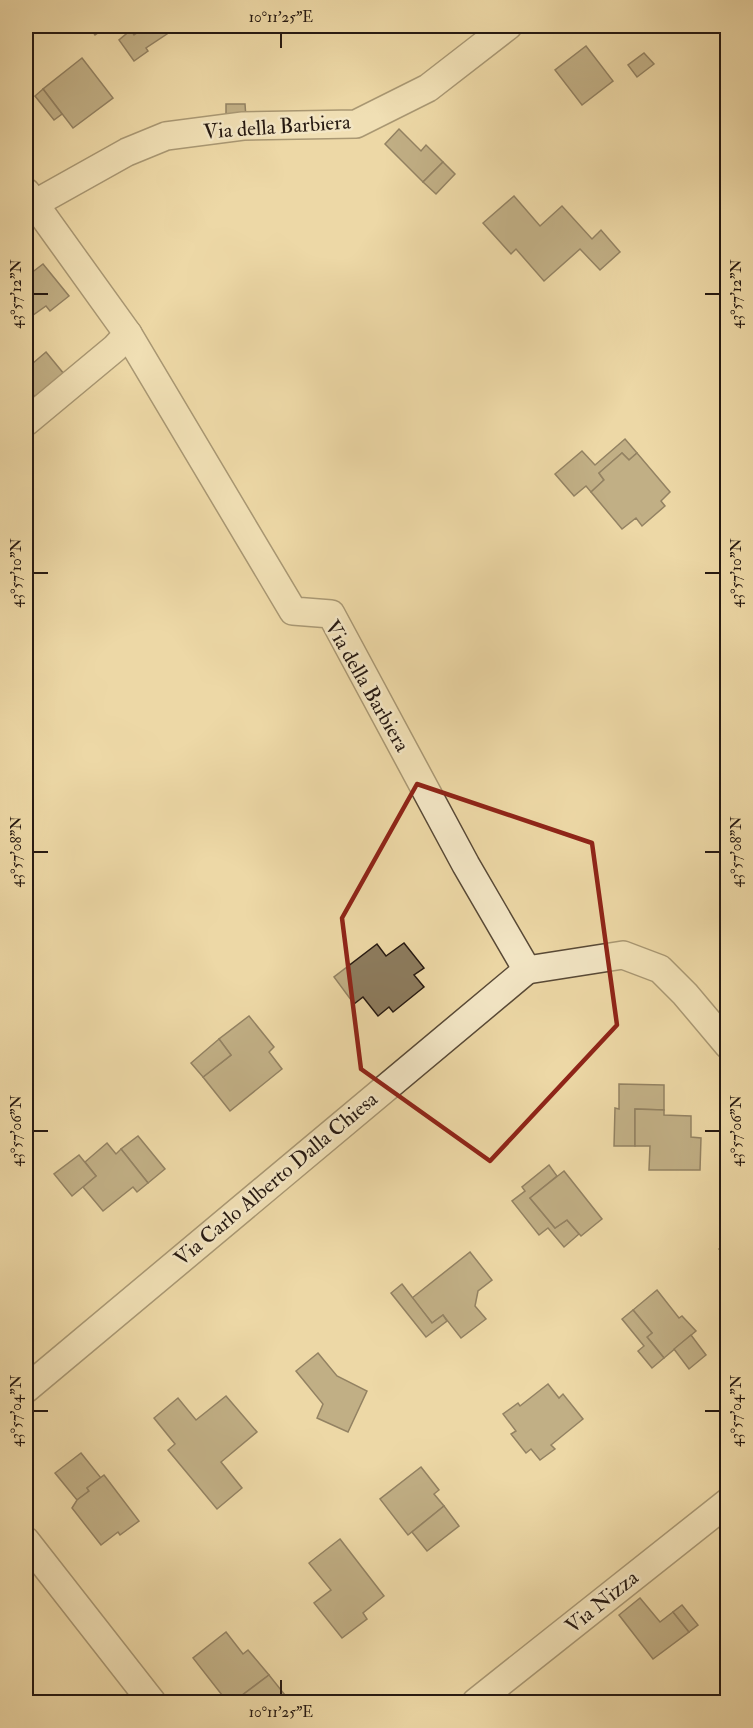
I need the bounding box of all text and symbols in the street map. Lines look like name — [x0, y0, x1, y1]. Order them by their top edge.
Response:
text: 10°11'25"E — [249, 8, 313, 27]
street label: Via della Barbiera — [202, 108, 352, 146]
text: 43°57'12"N — [7, 259, 26, 329]
text: 43°57'12"N — [727, 259, 746, 329]
text: 43°57'10"N — [7, 538, 26, 608]
text: 43°57'10"N — [727, 538, 746, 608]
street label: Via della Barbiera — [318, 615, 416, 757]
text: 43°57'08"N — [7, 816, 26, 888]
text: 43°57'08"N — [727, 816, 746, 888]
street label: Via Carlo Alberto Dalla Chiesa — [169, 1086, 384, 1272]
text: 43°57'06"N — [7, 1095, 26, 1167]
text: 43°57'06"N — [727, 1095, 746, 1167]
text: 43°57'04"N — [7, 1374, 26, 1447]
text: 43°57'04"N — [727, 1374, 746, 1447]
street label: Via Nizza — [560, 1564, 644, 1640]
text: 10°11'25"E — [249, 1703, 313, 1722]

